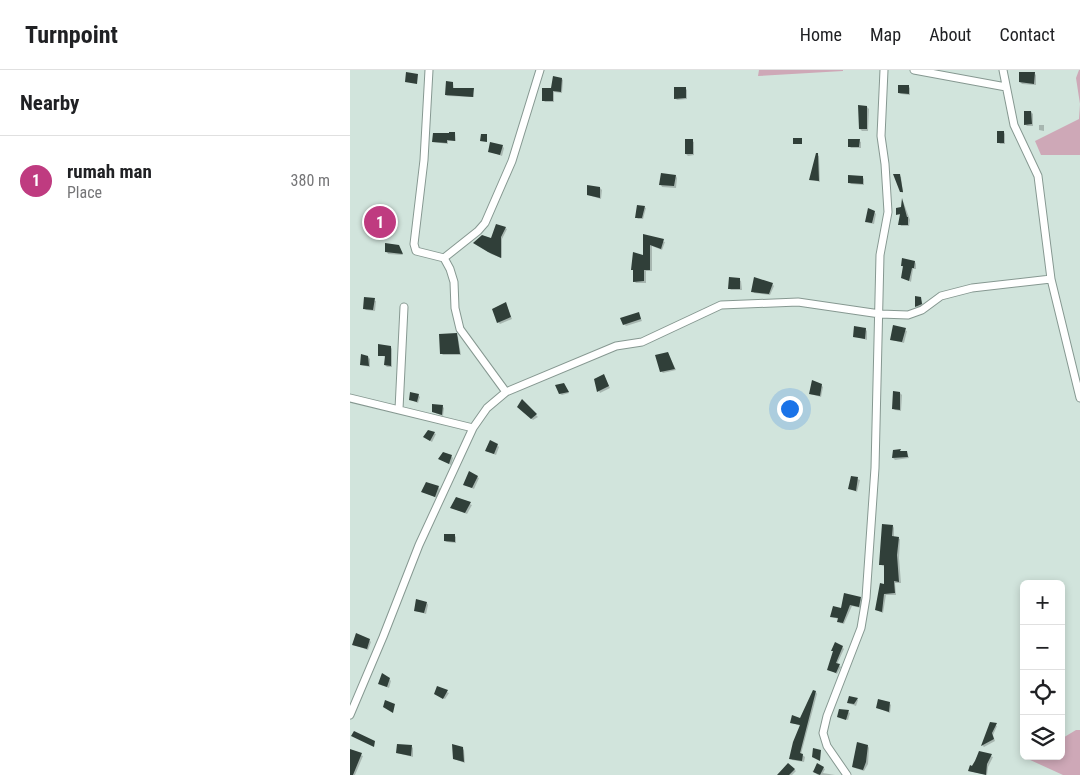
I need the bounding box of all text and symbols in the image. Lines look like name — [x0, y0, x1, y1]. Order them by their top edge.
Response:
text: Turnpoint — [25, 21, 118, 49]
text: Home — [800, 24, 842, 45]
text: Map — [870, 24, 901, 45]
text: About — [929, 24, 971, 45]
text: Contact — [999, 24, 1055, 45]
text: Nearby — [20, 91, 79, 115]
text: rumah man — [67, 160, 152, 183]
text: 1 — [32, 171, 40, 190]
text: 380 m — [291, 171, 330, 190]
text: Place — [67, 183, 102, 202]
pin: 1 — [364, 203, 396, 241]
your location — [777, 396, 803, 422]
map controls — [1020, 580, 1065, 760]
button: + — [1020, 580, 1065, 625]
button: − — [1020, 625, 1065, 670]
button: locate — [1020, 670, 1065, 715]
button: layers — [1020, 715, 1065, 760]

